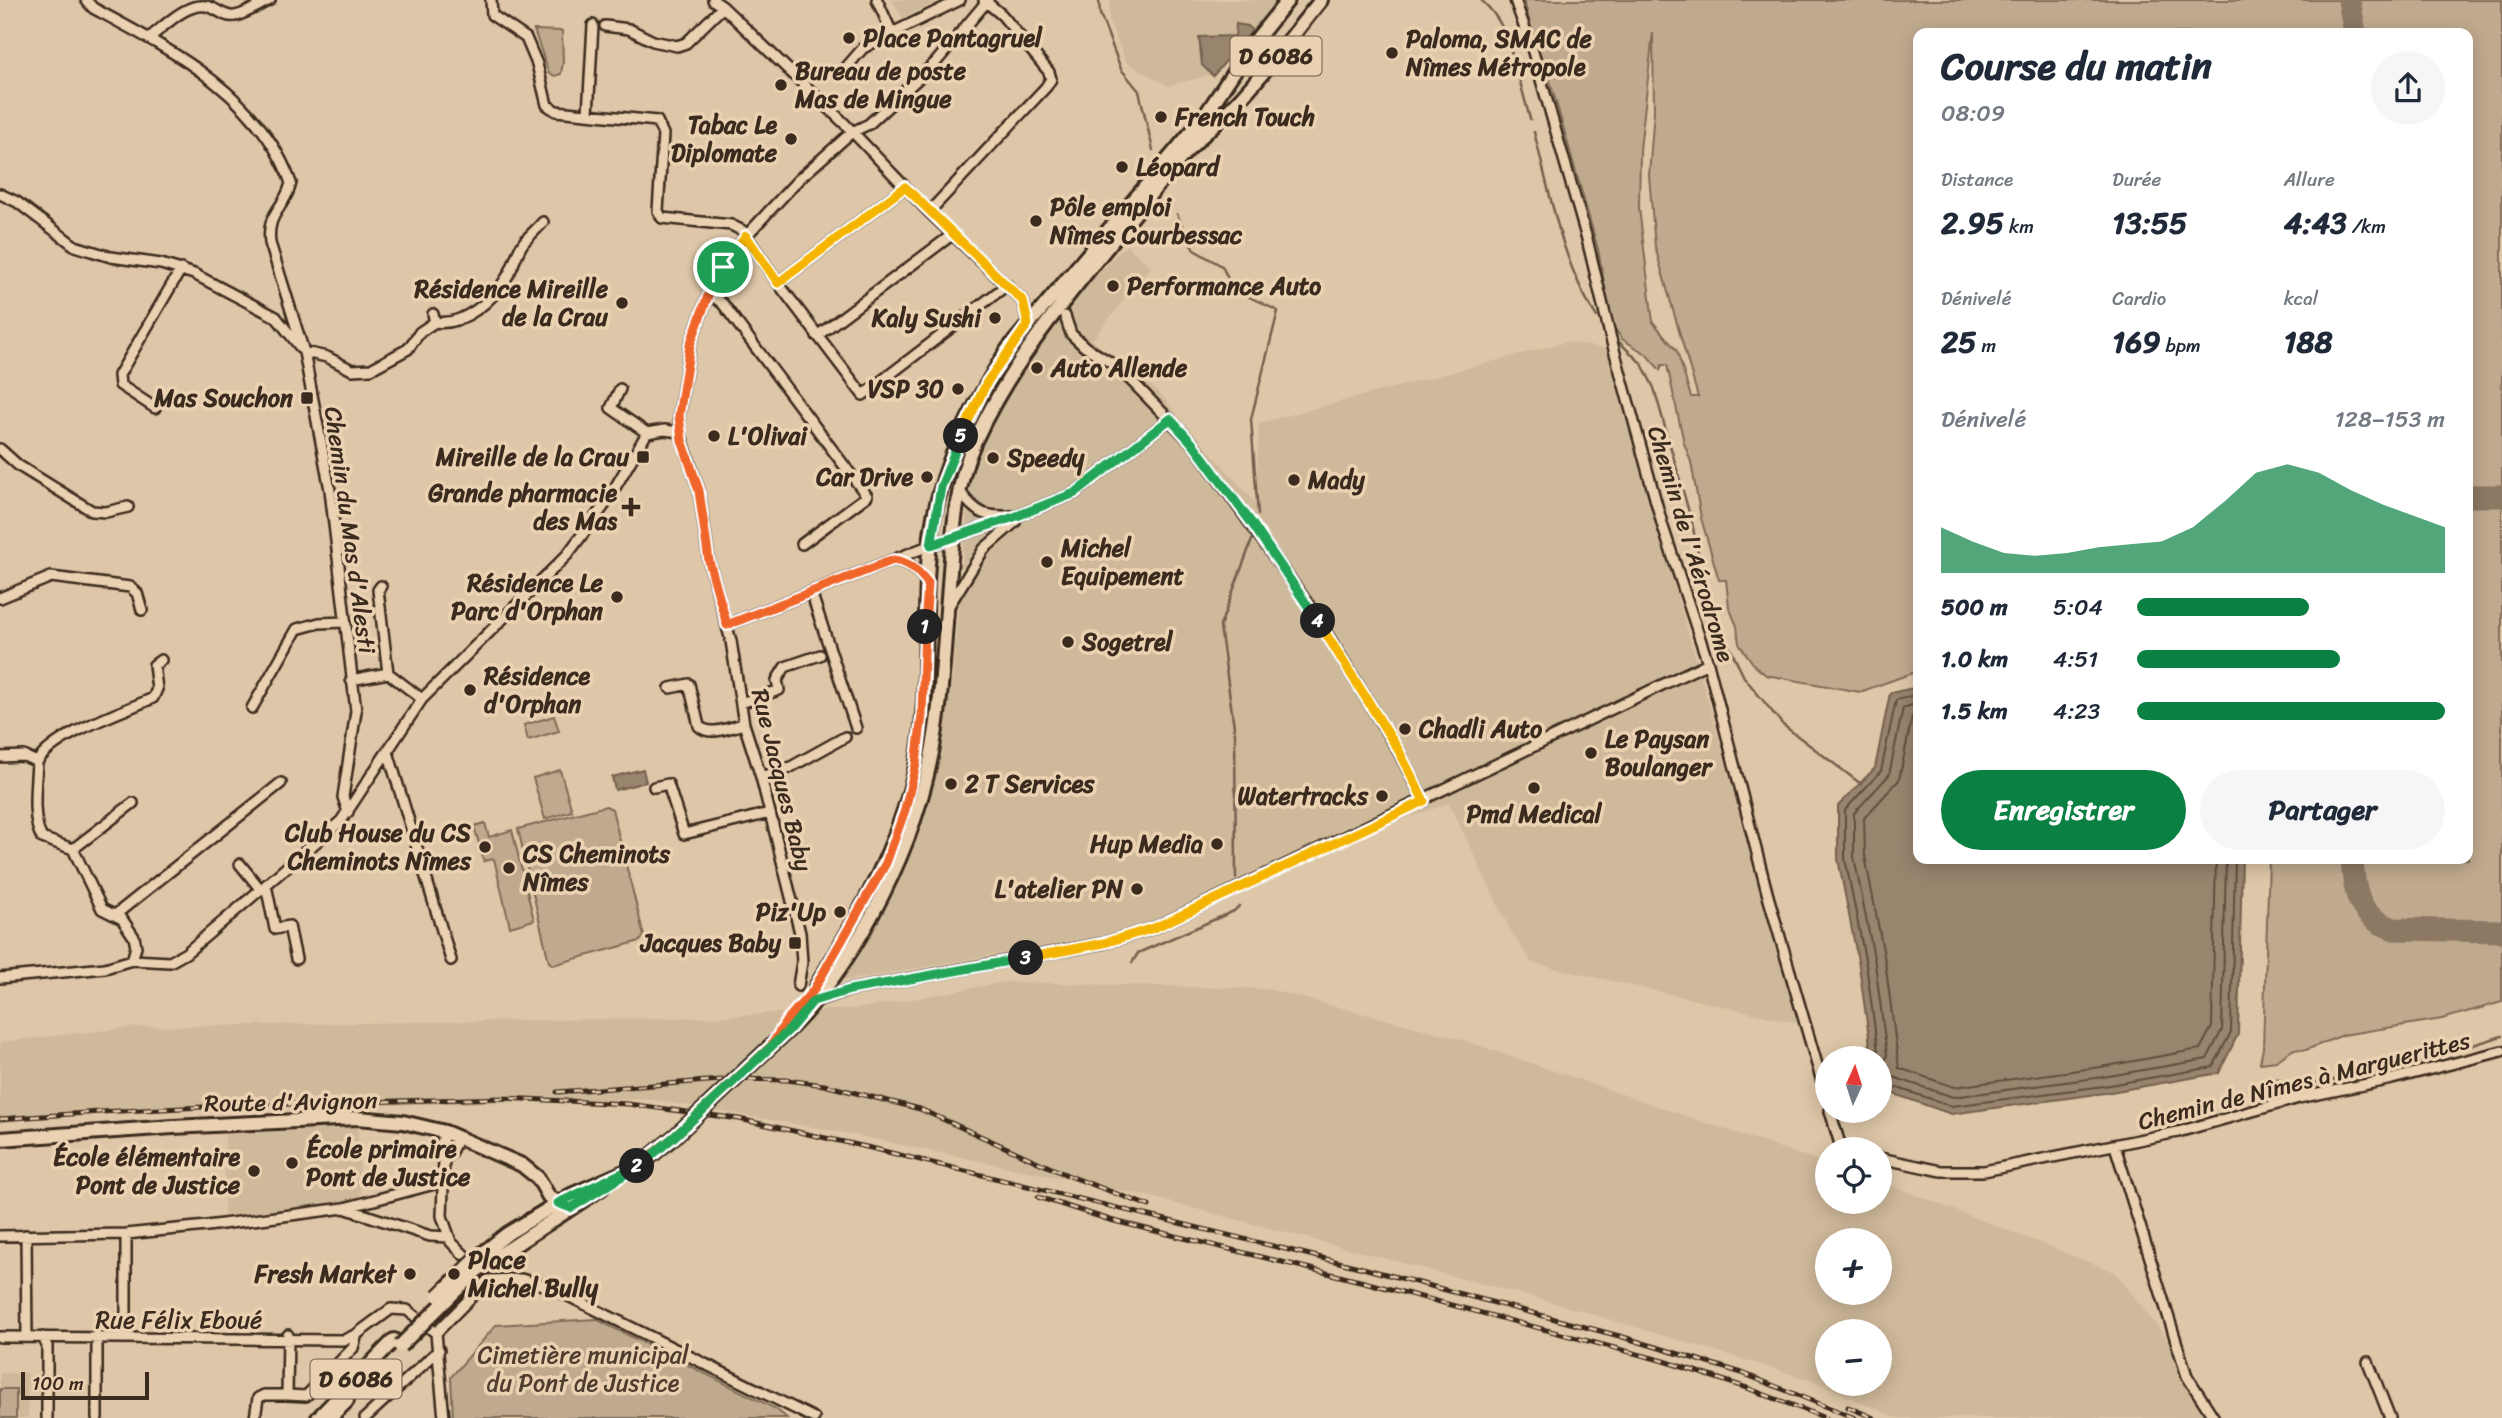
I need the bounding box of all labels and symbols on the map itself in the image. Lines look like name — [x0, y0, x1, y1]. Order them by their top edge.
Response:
place label: Place Pantagruel — [863, 17, 1043, 59]
place label: Paloma, SMAC de Nîmes Métropole — [1405, 18, 1592, 88]
marker: Place Pantagruel — [841, 30, 857, 46]
road number: D 6086 — [1230, 36, 1322, 76]
marker: Paloma, SMAC de Nîmes Métropole — [1384, 45, 1400, 61]
place label: Bureau de poste Mas de Mingue — [794, 50, 967, 120]
marker: Bureau de poste Mas de Mingue — [773, 77, 789, 93]
place label: French Touch — [1174, 96, 1315, 138]
place label: Tabac Le Diplomate — [671, 104, 778, 174]
marker: French Touch — [1153, 109, 1169, 125]
marker: Tabac Le Diplomate — [783, 131, 799, 147]
place label: Léopard — [1136, 146, 1221, 188]
marker: Léopard — [1114, 159, 1130, 175]
place label: Pôle emploi Nîmes Courbessac — [1049, 186, 1243, 256]
marker: Pôle emploi Nîmes Courbessac — [1028, 213, 1044, 229]
pin — [693, 237, 753, 297]
place label: Performance Auto — [1127, 265, 1321, 307]
place label: Résidence Mireille de la Crau — [414, 268, 609, 338]
marker: Performance Auto — [1105, 278, 1121, 294]
marker: Résidence Mireille de la Crau — [614, 295, 630, 311]
place label: Kaly Sushi — [871, 297, 982, 339]
marker: Kaly Sushi — [987, 310, 1003, 326]
place label: Auto Allende — [1050, 347, 1188, 389]
marker: Auto Allende — [1029, 360, 1045, 376]
place label: VSP 30 — [868, 368, 944, 410]
place label: Mas Souchon — [153, 377, 293, 419]
marker: VSP 30 — [950, 381, 966, 397]
marker: Mas Souchon — [299, 390, 315, 406]
street label: Chemin du Mas d'Alesti — [312, 404, 388, 657]
place label: L'Olivai — [728, 415, 808, 457]
pin: 5 — [944, 418, 978, 453]
street label: Chemin de l'Aérodrome — [1635, 421, 1747, 668]
marker: L'Olivai — [706, 428, 722, 444]
place label: Mireille de la Crau — [435, 436, 630, 478]
place label: Speedy — [1006, 437, 1085, 479]
marker: Mireille de la Crau — [635, 449, 651, 465]
marker: Speedy — [985, 450, 1001, 466]
place label: Car Drive — [815, 456, 913, 498]
place label: Mady — [1307, 459, 1365, 501]
marker: Car Drive — [919, 469, 935, 485]
place label: Grande pharmacie des Mas — [428, 472, 618, 542]
marker: Mady — [1286, 472, 1302, 488]
marker: Grande pharmacie des Mas — [623, 499, 639, 515]
place label: Michel Equipement — [1060, 527, 1184, 597]
marker: Michel Equipement — [1039, 554, 1055, 570]
place label: Résidence Le Parc d'Orphan — [451, 562, 604, 632]
marker: Résidence Le Parc d'Orphan — [609, 589, 625, 605]
pin: 4 — [1300, 604, 1336, 638]
pin: 1 — [908, 610, 942, 644]
place label: Sogetrel — [1081, 621, 1174, 663]
marker: Sogetrel — [1060, 634, 1076, 650]
place label: Résidence d'Orphan — [483, 655, 591, 725]
marker: Résidence d'Orphan — [462, 682, 478, 698]
street label: Rue Jacques Baby — [739, 684, 825, 876]
place label: Chadli Auto — [1418, 708, 1543, 750]
place label: Le Paysan Boulanger — [1605, 718, 1713, 788]
marker: Chadli Auto — [1397, 721, 1413, 737]
marker: Le Paysan Boulanger — [1583, 745, 1599, 761]
place label: 2 T Services — [964, 763, 1095, 805]
place label: Watertracks — [1237, 775, 1369, 817]
marker: 2 T Services — [943, 776, 959, 792]
marker: Pmd Medical — [1526, 780, 1542, 796]
marker: Watertracks — [1374, 788, 1390, 804]
place label: Pmd Medical — [1467, 793, 1603, 835]
place label: Club House du CS Cheminots Nîmes — [284, 812, 472, 882]
place label: Hup Media — [1090, 823, 1203, 865]
place label: CS Cheminots Nîmes — [522, 833, 671, 903]
marker: Hup Media — [1209, 836, 1225, 852]
marker: Club House du CS Cheminots Nîmes — [477, 839, 493, 855]
marker: CS Cheminots Nîmes — [501, 860, 517, 876]
place label: L'atelier PN — [995, 868, 1124, 910]
marker: L'atelier PN — [1129, 881, 1145, 897]
place label: Piz'Up — [756, 891, 826, 933]
marker: Piz'Up — [832, 904, 848, 920]
place label: Jacques Baby — [639, 922, 782, 964]
marker: Jacques Baby — [787, 935, 803, 951]
pin: 3 — [1009, 940, 1044, 976]
street label: Chemin de Nîmes à Marguerittes — [2133, 1019, 2476, 1143]
north arrow — [1815, 1046, 1892, 1124]
street label: Route d'Avignon — [204, 1079, 378, 1125]
place label: École primaire Pont de Justice — [306, 1128, 471, 1198]
place label: École élémentaire Pont de Justice — [53, 1136, 241, 1206]
pin: 2 — [620, 1148, 654, 1184]
marker: École primaire Pont de Justice — [284, 1155, 300, 1171]
marker: École élémentaire Pont de Justice — [246, 1163, 262, 1179]
place label: Place Michel Bully — [467, 1239, 599, 1309]
place label: Fresh Market — [253, 1253, 397, 1295]
marker: Fresh Market — [402, 1266, 418, 1282]
marker: Place Michel Bully — [446, 1266, 462, 1282]
street label: Rue Félix Eboué — [96, 1299, 262, 1341]
park label: Cimetière municipal du Pont de Justice — [477, 1334, 690, 1404]
road number: D 6086 — [310, 1360, 402, 1398]
scale bar — [21, 1369, 149, 1401]

